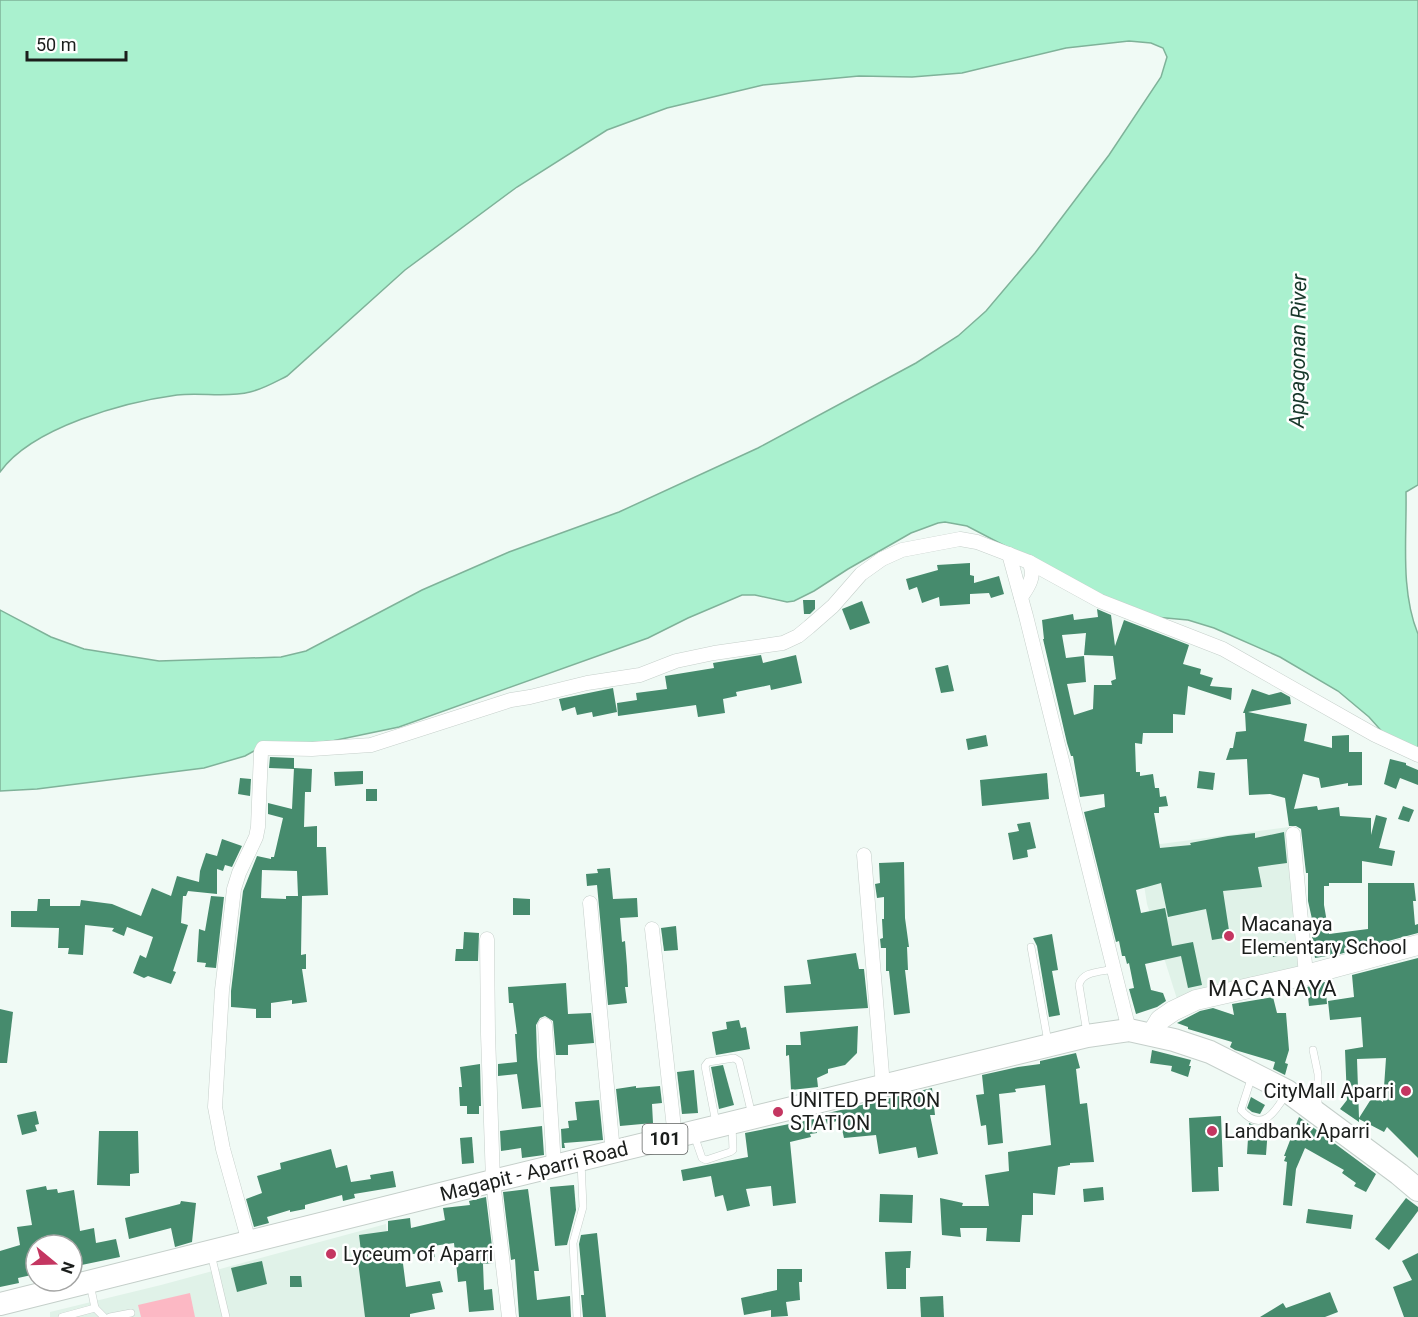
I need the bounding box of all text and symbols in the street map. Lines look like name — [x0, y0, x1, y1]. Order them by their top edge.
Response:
scale bar — [27, 24, 126, 62]
text: 50 m — [36, 34, 76, 55]
water label: Appagonan River — [1285, 273, 1311, 429]
place label: Macanaya Elementary School — [1241, 912, 1407, 959]
marker: Macanaya Elementary School — [1222, 929, 1236, 943]
district label: MACANAYA — [1208, 976, 1338, 1001]
place label: CityMall Aparri — [1264, 1079, 1394, 1103]
marker: CityMall Aparri — [1399, 1084, 1413, 1098]
place label: UNITED PETRON STATION — [790, 1088, 940, 1135]
marker: UNITED PETRON STATION — [771, 1105, 785, 1119]
place label: Landbank Aparri — [1224, 1119, 1370, 1143]
road number: 101 — [642, 1124, 688, 1154]
marker: Landbank Aparri — [1205, 1124, 1219, 1138]
street label: Magapit - Aparri Road — [437, 1136, 631, 1206]
north arrow — [24, 1233, 84, 1293]
place label: Lyceum of Aparri — [343, 1242, 493, 1266]
marker: Lyceum of Aparri — [324, 1247, 338, 1261]
text: N — [57, 1259, 79, 1276]

